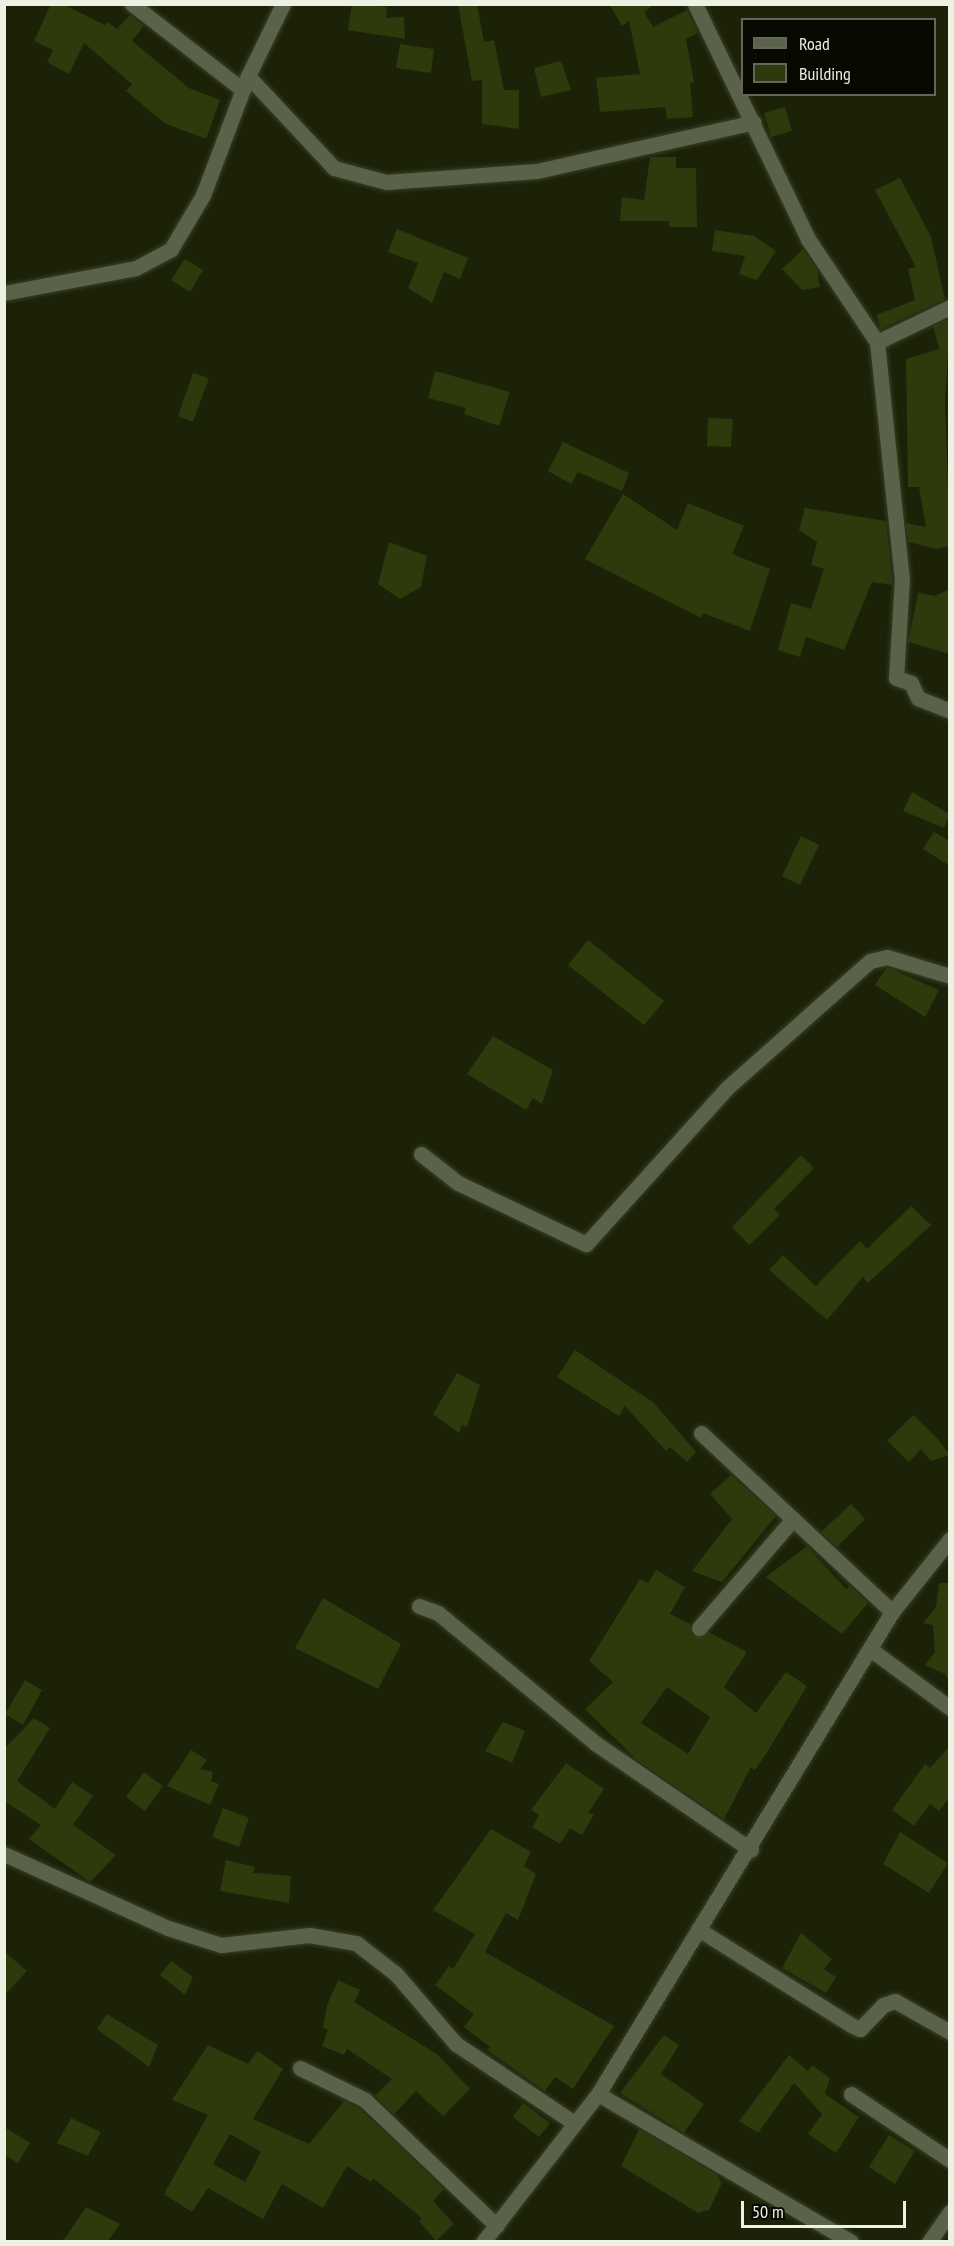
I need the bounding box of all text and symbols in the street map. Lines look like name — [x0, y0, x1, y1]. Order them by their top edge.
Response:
legend — [741, 18, 936, 96]
text: Road — [799, 32, 830, 55]
text: Building — [799, 62, 851, 85]
scale bar — [744, 2189, 909, 2227]
text: 50 m — [752, 2200, 784, 2223]

